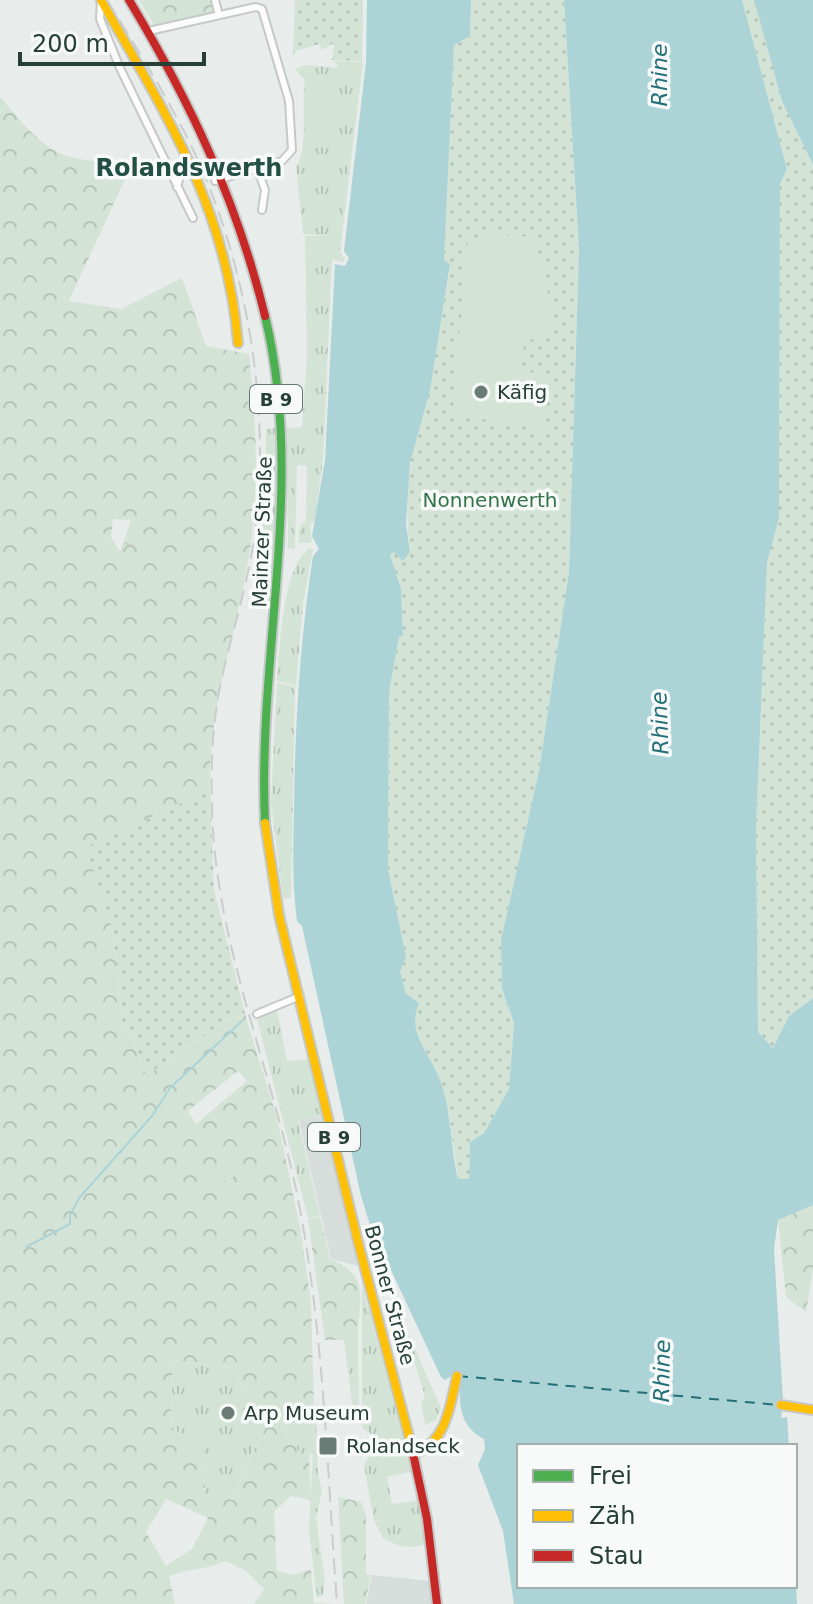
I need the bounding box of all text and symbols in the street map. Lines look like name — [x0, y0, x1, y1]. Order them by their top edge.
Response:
scale bar — [20, 16, 204, 66]
text: 200 m — [32, 30, 109, 58]
water label: Rhine — [647, 44, 672, 106]
district label: Rolandswerth — [96, 154, 282, 182]
place label: Käfig — [497, 380, 547, 404]
marker: Käfig — [472, 383, 490, 401]
road number: B 9 — [250, 385, 302, 413]
street label: Mainzer Straße — [247, 456, 277, 608]
park label: Nonnenwerth — [423, 488, 557, 512]
water label: Rhine — [646, 691, 674, 755]
road number: B 9 — [308, 1123, 360, 1151]
street label: Bonner Straße — [360, 1222, 420, 1368]
water label: Rhine — [649, 1339, 675, 1403]
place label: Arp Museum — [244, 1401, 370, 1425]
marker: Arp Museum — [219, 1404, 237, 1422]
place label: Rolandseck — [346, 1434, 460, 1458]
marker: Rolandseck — [317, 1435, 339, 1457]
legend — [517, 1444, 797, 1588]
text: Frei — [589, 1462, 632, 1490]
text: Zäh — [589, 1502, 635, 1530]
text: Stau — [589, 1542, 644, 1570]

